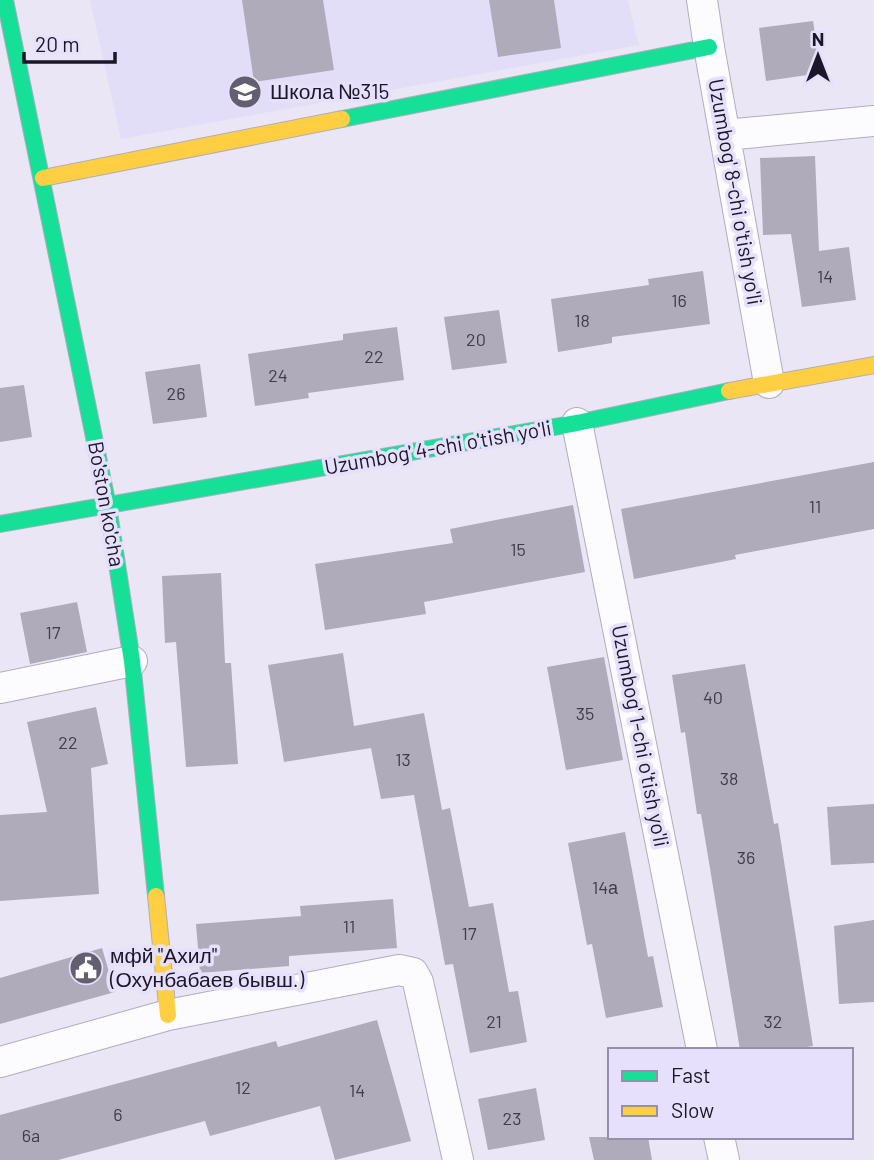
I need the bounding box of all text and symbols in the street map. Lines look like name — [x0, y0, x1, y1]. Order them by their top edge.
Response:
scale bar — [24, 21, 116, 65]
north arrow — [783, 21, 853, 91]
text: N — [812, 27, 824, 50]
text: 20 m — [35, 31, 80, 56]
school or university icon: Школа №315 — [226, 73, 264, 111]
street label: Uzumbog' 8-chi o'tish yo'li — [704, 77, 769, 307]
place label: Школа №315 — [270, 78, 389, 103]
house number: 14 — [817, 265, 833, 287]
house number: 16 — [671, 289, 687, 311]
house number: 18 — [574, 309, 590, 331]
house number: 20 — [466, 328, 486, 350]
house number: 22 — [364, 345, 384, 367]
house number: 24 — [268, 364, 288, 386]
house number: 26 — [167, 382, 185, 404]
street label: Uzumbog' 4-chi o'tish yo'li — [322, 414, 553, 479]
street label: Bo'ston ko'cha — [84, 439, 131, 568]
house number: 11 — [809, 495, 821, 517]
house number: 15 — [510, 538, 526, 560]
house number: 17 — [46, 621, 61, 643]
street label: Uzumbog' 1-chi o'tish yo'li — [608, 623, 675, 849]
house number: 40 — [703, 686, 723, 708]
house number: 35 — [576, 702, 594, 724]
house number: 22 — [58, 731, 78, 753]
house number: 13 — [395, 748, 411, 770]
house number: 38 — [720, 767, 738, 789]
house number: 36 — [737, 846, 755, 868]
house number: 14а — [592, 876, 619, 898]
house number: 11 — [343, 915, 355, 937]
house number: 17 — [462, 922, 477, 944]
place label: мфй "Ахил" (Охунбабаев бывш.) — [109, 942, 305, 991]
public building icon: мфй "Ахил" (Охунбабаев бывш.) — [67, 949, 105, 987]
house number: 21 — [486, 1010, 502, 1032]
house number: 32 — [764, 1010, 782, 1032]
legend — [608, 1048, 853, 1139]
text: Fast — [671, 1062, 711, 1087]
house number: 12 — [235, 1076, 251, 1098]
house number: 14 — [349, 1079, 365, 1101]
text: Slow — [671, 1097, 714, 1122]
house number: 6 — [113, 1103, 123, 1125]
house number: 23 — [503, 1107, 521, 1129]
house number: 6a — [22, 1124, 40, 1146]

